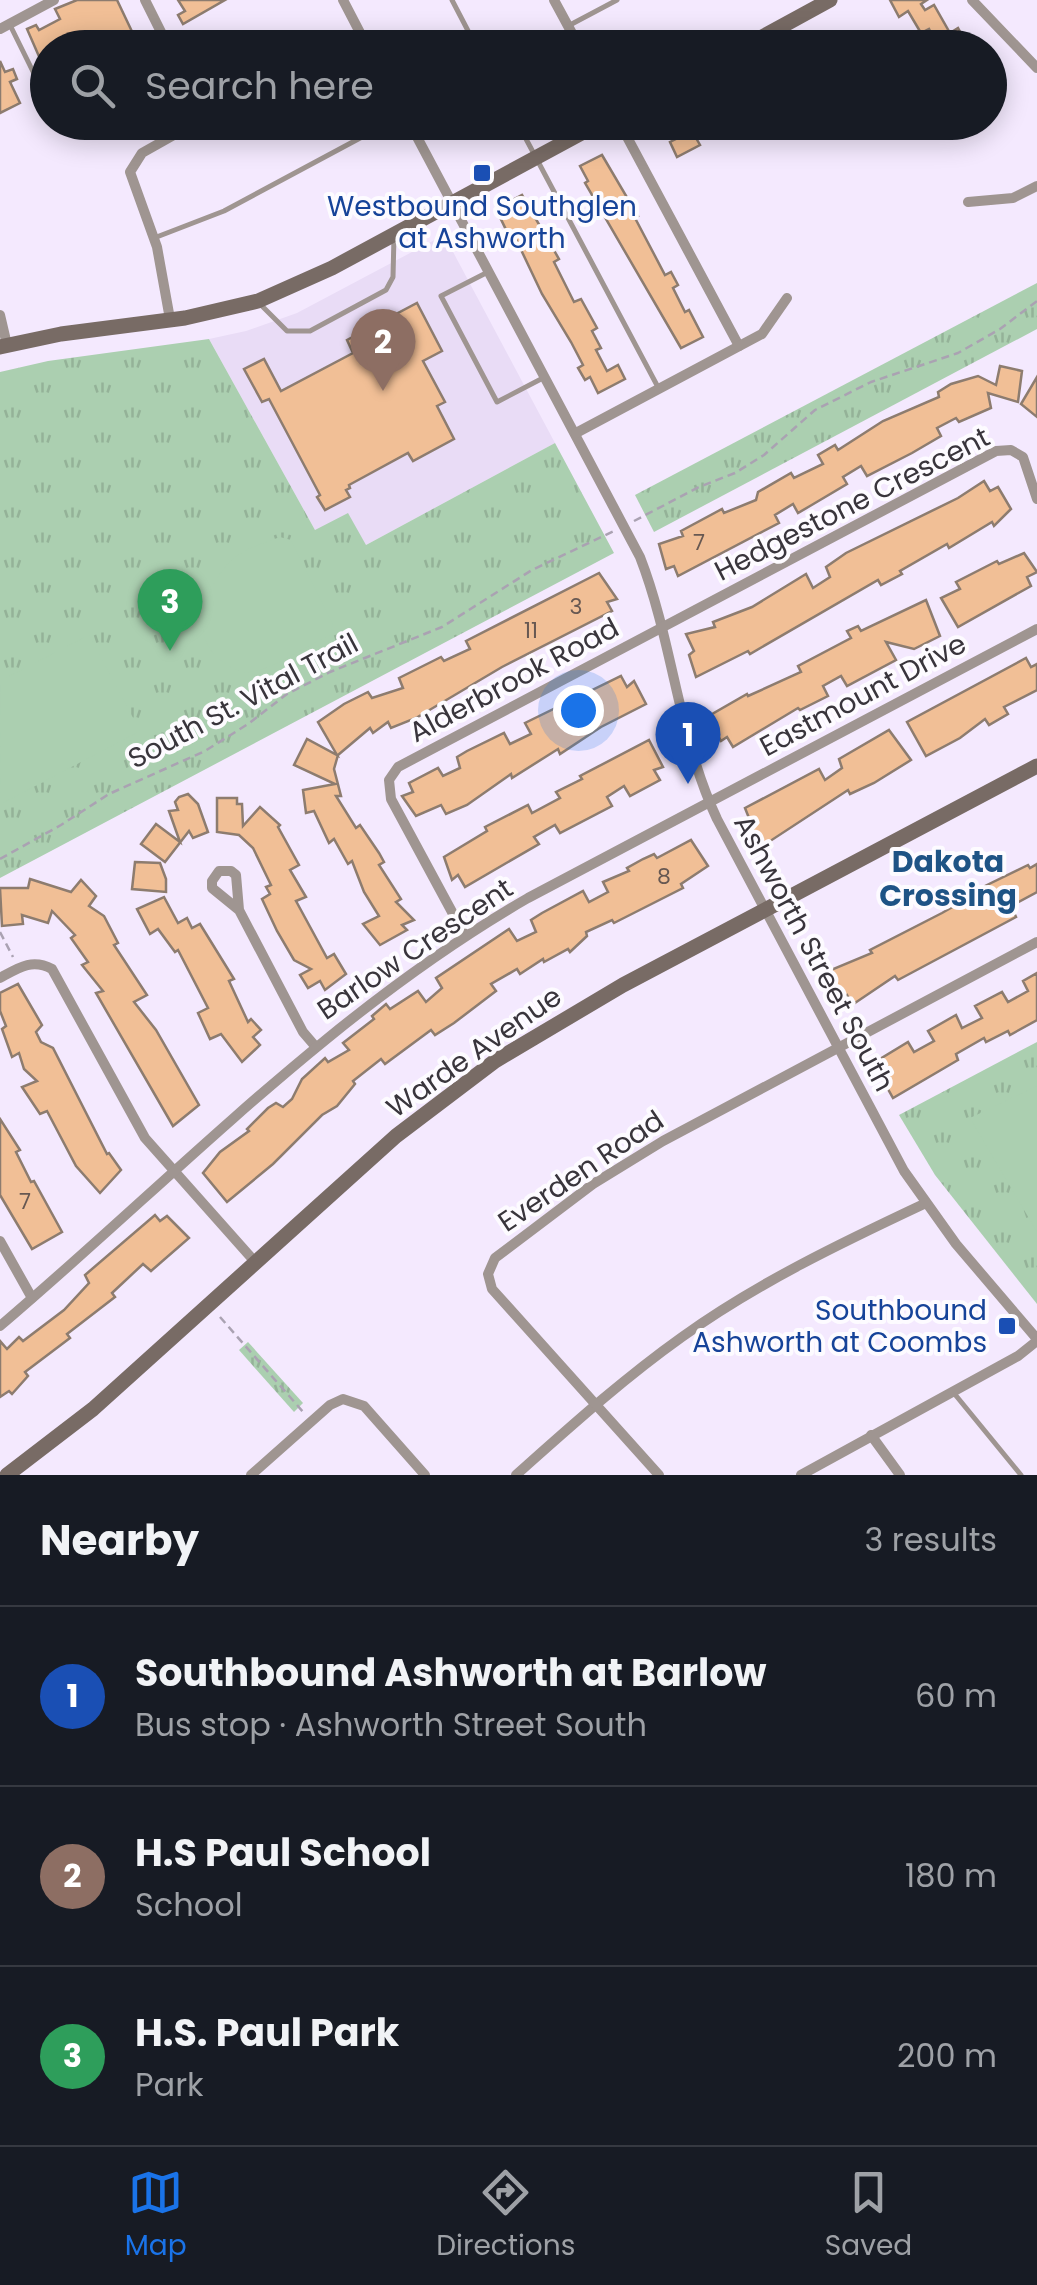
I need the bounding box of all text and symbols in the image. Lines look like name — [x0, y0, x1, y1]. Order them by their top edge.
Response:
search box — [30, 30, 1007, 140]
icon: search — [65, 58, 120, 113]
text: Search here — [145, 59, 374, 112]
marker: Westbound Southglen at Ashworth — [471, 162, 493, 184]
place label: Westbound Southglen at Ashworth — [327, 187, 637, 258]
pin: 2 — [350, 308, 416, 391]
street label: Hedgestone Crescent — [708, 418, 996, 590]
house number: 7 — [693, 527, 705, 558]
pin: 3 — [138, 568, 202, 651]
house number: 3 — [570, 591, 582, 622]
street label: Alderbrook Road — [402, 608, 626, 752]
house number: 11 — [524, 615, 538, 646]
street label: South St. Vital Trail — [121, 624, 365, 778]
street label: Eastmount Drive — [753, 624, 973, 766]
your location — [553, 685, 604, 736]
pin: 1 — [656, 702, 720, 784]
street label: Ashworth Street South — [724, 808, 904, 1098]
district label: Dakota Crossing — [879, 840, 1017, 917]
house number: 8 — [657, 861, 671, 892]
street label: Barlow Crescent — [309, 869, 521, 1029]
street label: Warde Avenue — [379, 977, 569, 1127]
street label: Everden Road — [490, 1101, 672, 1241]
house number: 7 — [19, 1186, 31, 1217]
place label: Southbound Ashworth at Coombs — [692, 1291, 987, 1362]
marker: Southbound Ashworth at Coombs — [996, 1315, 1018, 1337]
text: Nearby — [40, 1511, 199, 1570]
text: 3 results — [864, 1517, 997, 1562]
text: Southbound Ashworth at Barlow — [135, 1646, 766, 1699]
text: 1 — [66, 1673, 79, 1718]
text: 60 m — [915, 1673, 997, 1718]
text: Bus stop · Ashworth Street South — [135, 1702, 647, 1747]
text: H.S Paul School — [135, 1826, 431, 1879]
text: 2 — [63, 1853, 82, 1898]
text: 180 m — [905, 1853, 997, 1898]
text: School — [135, 1882, 243, 1927]
text: H.S. Paul Park — [135, 2006, 399, 2059]
text: 3 — [63, 2033, 82, 2078]
text: 200 m — [897, 2033, 997, 2078]
text: Park — [135, 2062, 204, 2107]
tab: Map — [125, 2165, 187, 2267]
tab: Directions — [436, 2165, 575, 2267]
tab: Saved — [825, 2165, 912, 2267]

